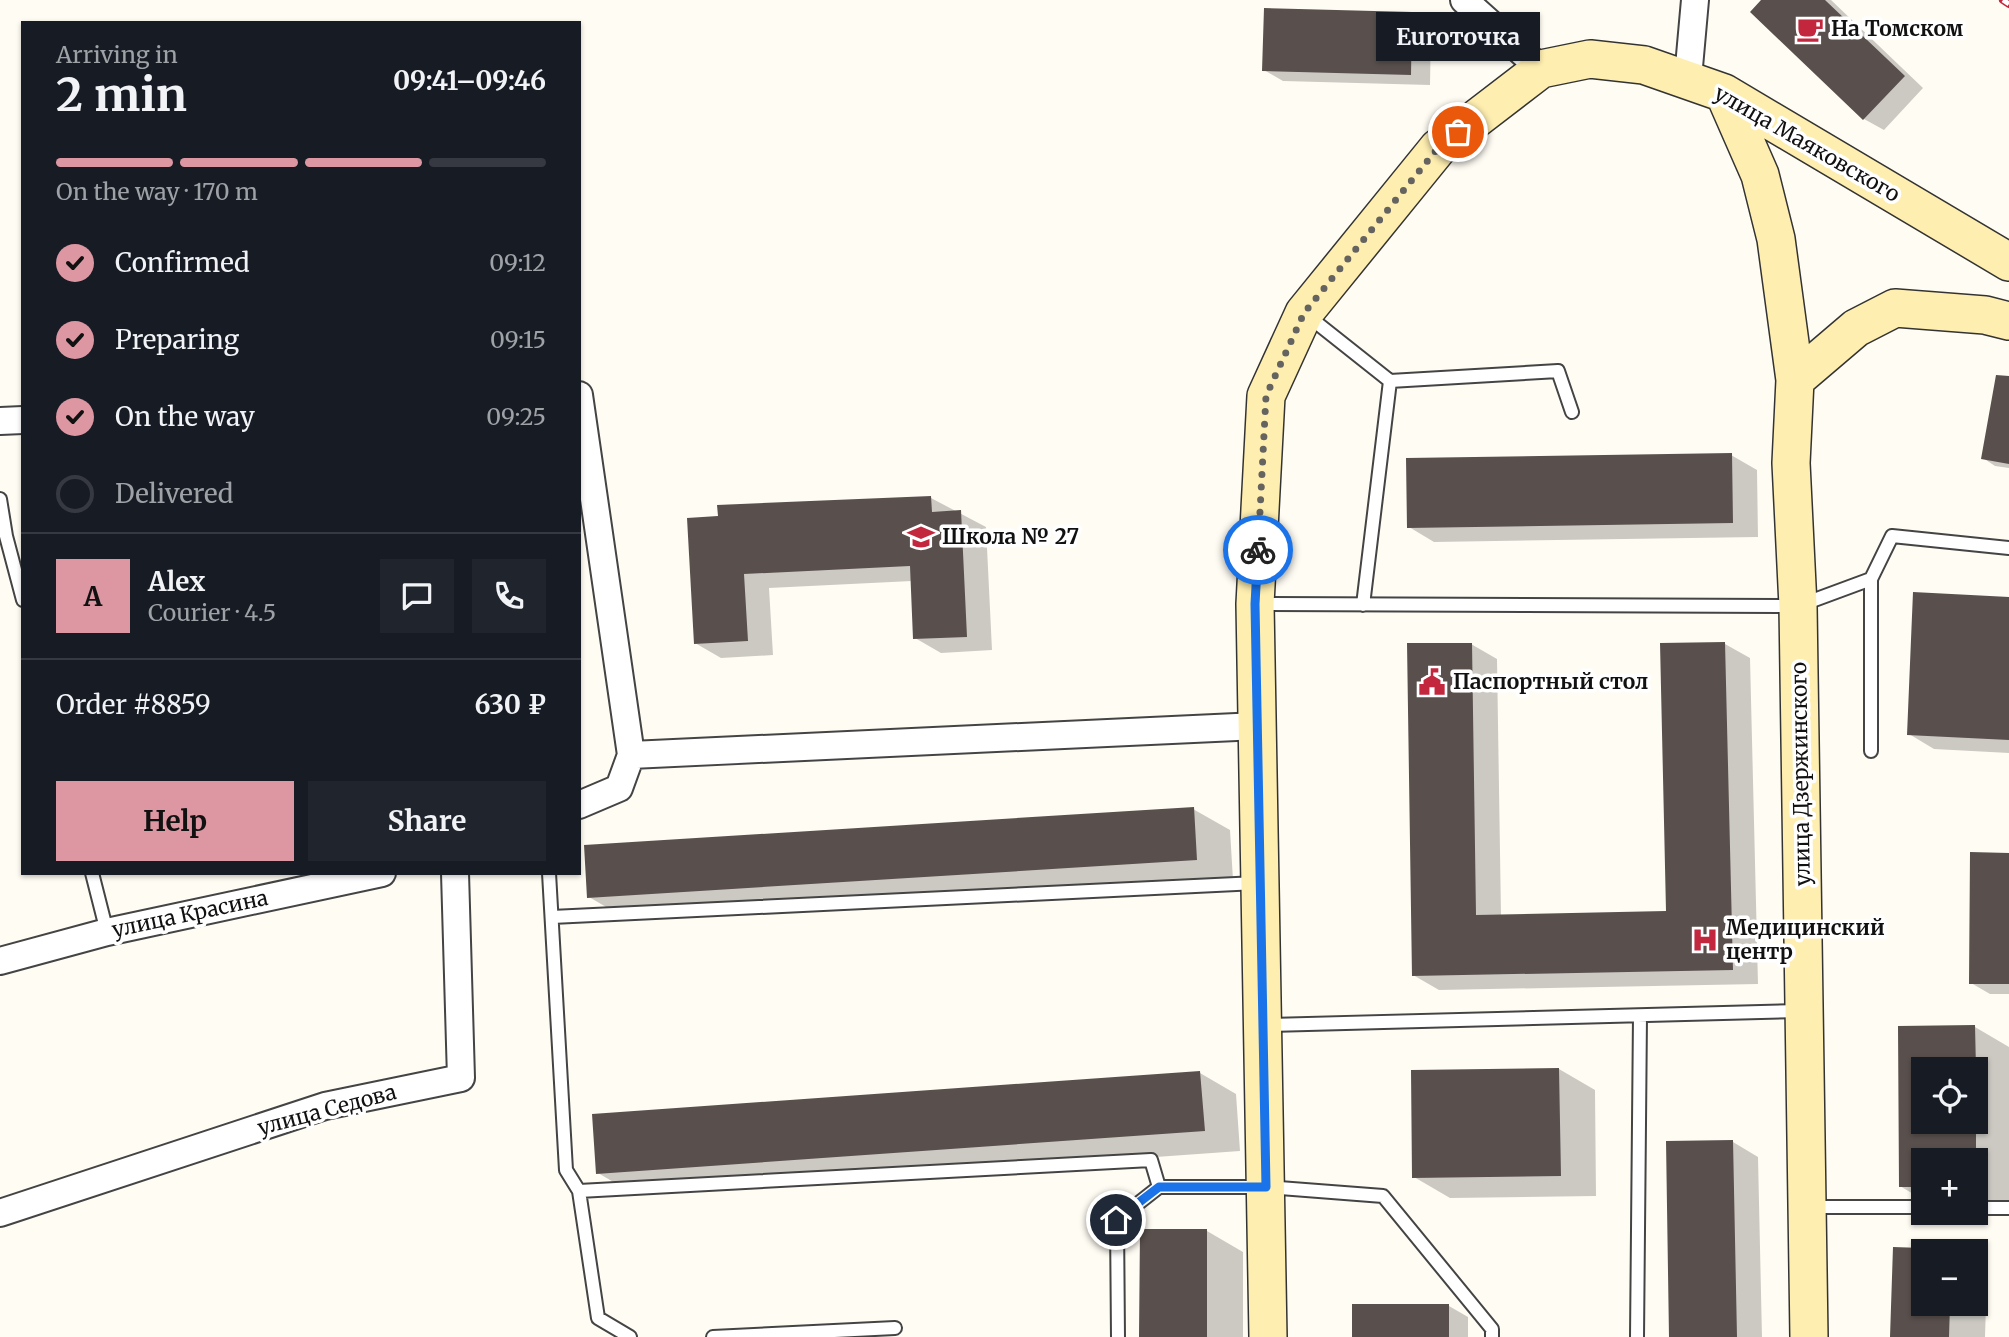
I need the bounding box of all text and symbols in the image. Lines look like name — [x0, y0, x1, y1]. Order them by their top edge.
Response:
callout: Euroточка — [1376, 13, 1540, 62]
cafe icon: На Томском — [1795, 14, 1825, 44]
place label: На Томском — [1831, 15, 1964, 42]
text: Euroточка — [1396, 22, 1520, 51]
text: Arriving in — [56, 40, 178, 69]
text: 09:41–09:46 — [393, 64, 546, 97]
text: 2 min — [56, 66, 187, 124]
street label: улица Маяковского — [1710, 79, 1905, 208]
pin — [1428, 102, 1488, 162]
icon: bag — [1439, 113, 1477, 151]
text: On the way · 170 m — [56, 177, 258, 206]
icon: check — [56, 244, 94, 282]
text: Confirmed — [115, 246, 250, 279]
text: 09:12 — [489, 248, 546, 277]
icon: check — [56, 321, 94, 359]
text: Preparing — [115, 323, 239, 356]
text: 09:15 — [490, 325, 546, 354]
icon: check — [56, 398, 94, 436]
text: On the way — [115, 400, 255, 433]
text: 09:25 — [486, 402, 546, 431]
text: Delivered — [115, 477, 234, 510]
courier — [1223, 515, 1293, 585]
school or university icon: Школа № 27 — [906, 522, 936, 552]
place label: Школа № 27 — [942, 523, 1079, 550]
icon: bike — [1239, 531, 1277, 569]
button: chat — [380, 559, 454, 633]
button: phone — [472, 559, 546, 633]
text: Alex — [148, 565, 205, 598]
text: A — [84, 580, 102, 613]
text: Courier · 4.5 — [148, 598, 276, 627]
street label: улица Дзержинского — [1785, 662, 1816, 886]
public building icon: Паспортный стол — [1417, 667, 1447, 697]
place label: Паспортный стол — [1453, 668, 1648, 695]
text: Order #8859 — [56, 688, 211, 721]
text: 630 ₽ — [475, 688, 546, 721]
button: Help — [56, 781, 294, 861]
button: Share — [308, 781, 546, 861]
street label: улица Красина — [109, 884, 270, 943]
place label: Медицинский центр — [1726, 914, 1885, 965]
hospital icon: Медицинский центр — [1690, 925, 1720, 955]
map controls — [1911, 1057, 1988, 1316]
button: locate — [1911, 1057, 1988, 1134]
street label: улица Седова — [255, 1078, 399, 1141]
button: + — [1911, 1148, 1988, 1225]
pin — [1086, 1190, 1146, 1250]
icon: home — [1097, 1201, 1135, 1239]
button: − — [1911, 1239, 1988, 1316]

